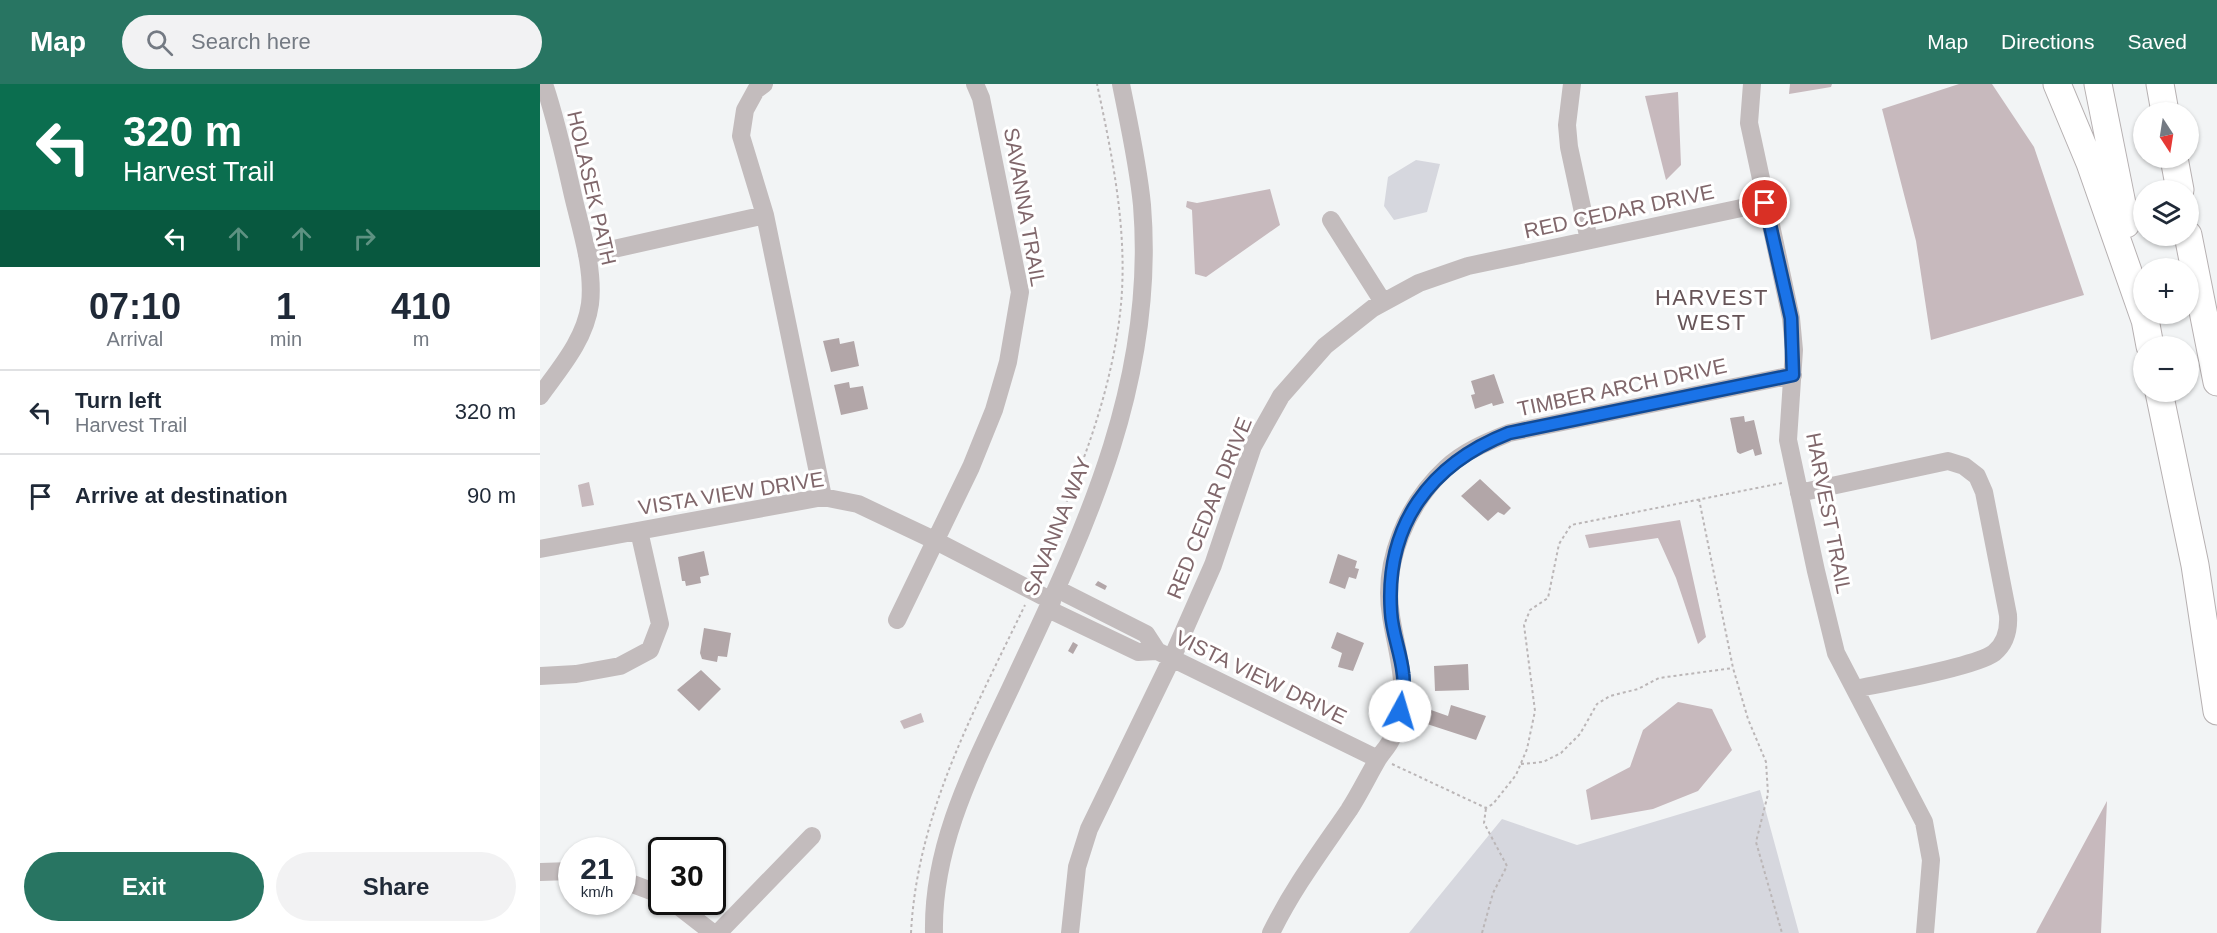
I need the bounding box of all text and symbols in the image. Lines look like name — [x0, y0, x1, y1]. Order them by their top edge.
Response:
search box — [122, 15, 542, 69]
text: Map — [30, 26, 86, 57]
icon: search — [143, 26, 176, 59]
text: Search here — [191, 29, 311, 54]
text: Map — [1927, 30, 1968, 53]
text: Directions — [2001, 30, 2094, 53]
text: Saved — [2127, 30, 2187, 53]
north arrow — [2133, 102, 2199, 168]
map controls — [2133, 102, 2199, 402]
icon: left — [24, 108, 102, 186]
text: 320 m — [123, 108, 242, 155]
street label: HOLASEK PATH — [563, 108, 621, 268]
street label: SAVANNA TRAIL — [1000, 126, 1050, 288]
text: Harvest Trail — [123, 157, 275, 187]
pin — [1739, 177, 1790, 228]
street label: RED CEDAR DRIVE — [1522, 180, 1716, 242]
button: layers — [2133, 180, 2199, 246]
icon: arrive — [1748, 186, 1781, 219]
icon: left — [159, 222, 192, 255]
icon: ahead — [222, 222, 255, 255]
icon: ahead — [285, 222, 318, 255]
icon: right — [348, 222, 381, 255]
button: + — [2133, 258, 2199, 324]
district label: HARVEST WEST — [1655, 285, 1769, 335]
text: 07:10 — [89, 286, 181, 327]
text: 1 — [276, 286, 296, 327]
text: 410 — [391, 286, 451, 327]
text: Arrival — [107, 328, 163, 350]
text: min — [270, 328, 302, 350]
text: m — [413, 328, 429, 350]
button: − — [2133, 336, 2199, 402]
street label: TIMBER ARCH DRIVE — [1515, 354, 1729, 420]
text: Turn left — [75, 388, 161, 413]
icon: left — [24, 396, 57, 429]
text: 320 m — [455, 399, 516, 424]
text: Harvest Trail — [75, 414, 187, 436]
street label: RED CEDAR DRIVE — [1162, 414, 1256, 602]
street label: HARVEST TRAIL — [1802, 431, 1856, 595]
street label: SAVANNA WAY — [1019, 453, 1095, 599]
street label: VISTA VIEW DRIVE — [637, 467, 825, 519]
icon: arrive — [24, 480, 57, 513]
text: Arrive at destination — [75, 483, 288, 508]
text: 90 m — [467, 483, 516, 508]
street label: VISTA VIEW DRIVE — [1172, 626, 1350, 728]
position arrow — [1368, 679, 1432, 743]
speed limit sign: 30 — [648, 837, 726, 915]
button: Exit — [24, 852, 264, 921]
button: Share — [276, 852, 516, 921]
text: 21 — [580, 852, 614, 885]
text: km/h — [581, 883, 613, 900]

